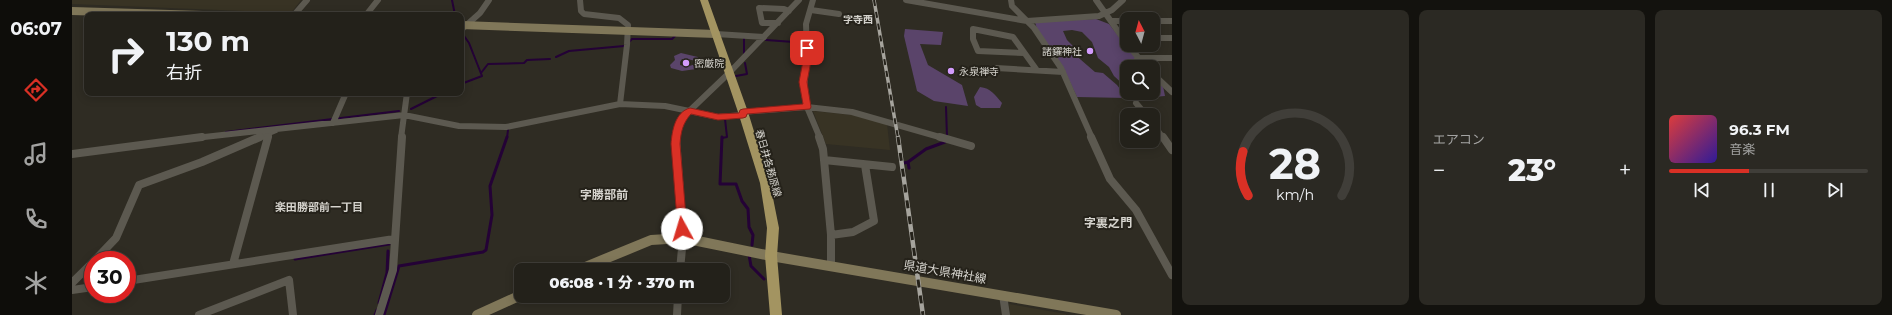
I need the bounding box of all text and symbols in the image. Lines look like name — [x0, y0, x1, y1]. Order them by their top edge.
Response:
north arrow — [1120, 12, 1160, 52]
map controls — [1120, 12, 1160, 148]
district label: 字寺西 — [843, 13, 873, 26]
text: 06:07 — [10, 18, 62, 40]
text: 130 m — [166, 24, 250, 58]
icon: right — [100, 28, 152, 80]
pin — [790, 31, 824, 65]
icon: arrive — [796, 37, 818, 59]
place label: 諸鑃神社 — [1042, 45, 1082, 58]
marker: 諸鑃神社 — [1085, 46, 1095, 56]
place label: 密厳院 — [694, 57, 724, 70]
marker: 密厳院 — [681, 58, 691, 68]
button: search — [1120, 60, 1160, 100]
text: 右折 — [166, 62, 202, 84]
place label: 永泉禅寺 — [959, 65, 999, 78]
marker: 永泉禅寺 — [946, 66, 956, 76]
icon: directions — [22, 76, 50, 104]
button: layers — [1120, 108, 1160, 148]
text: 96.3 FM — [1729, 120, 1790, 139]
street label: 春日井各務原線 — [753, 128, 784, 199]
text: エアコン — [1433, 131, 1485, 147]
text: 28 — [1269, 138, 1321, 188]
icon: music — [22, 140, 50, 168]
text: 音楽 — [1729, 141, 1755, 157]
text: 23° — [1508, 152, 1556, 189]
text: − — [1433, 157, 1445, 184]
text: + — [1619, 157, 1631, 184]
icon: previous — [1691, 179, 1713, 201]
icon: pause — [1758, 179, 1780, 201]
icon: next — [1824, 179, 1846, 201]
text: km/h — [1276, 185, 1314, 203]
district label: 字勝部前 — [580, 187, 628, 202]
district label: 楽田勝部前一丁目 — [275, 200, 363, 214]
icon: phone — [22, 205, 50, 233]
position arrow — [661, 208, 703, 250]
district label: 字裏之門 — [1084, 215, 1132, 230]
speed limit sign: 30 — [84, 251, 136, 303]
street label: 県道大県神社線 — [902, 257, 988, 286]
icon: climate — [22, 269, 50, 297]
text: 06:08 · 1 分 · 370 m — [549, 273, 695, 292]

